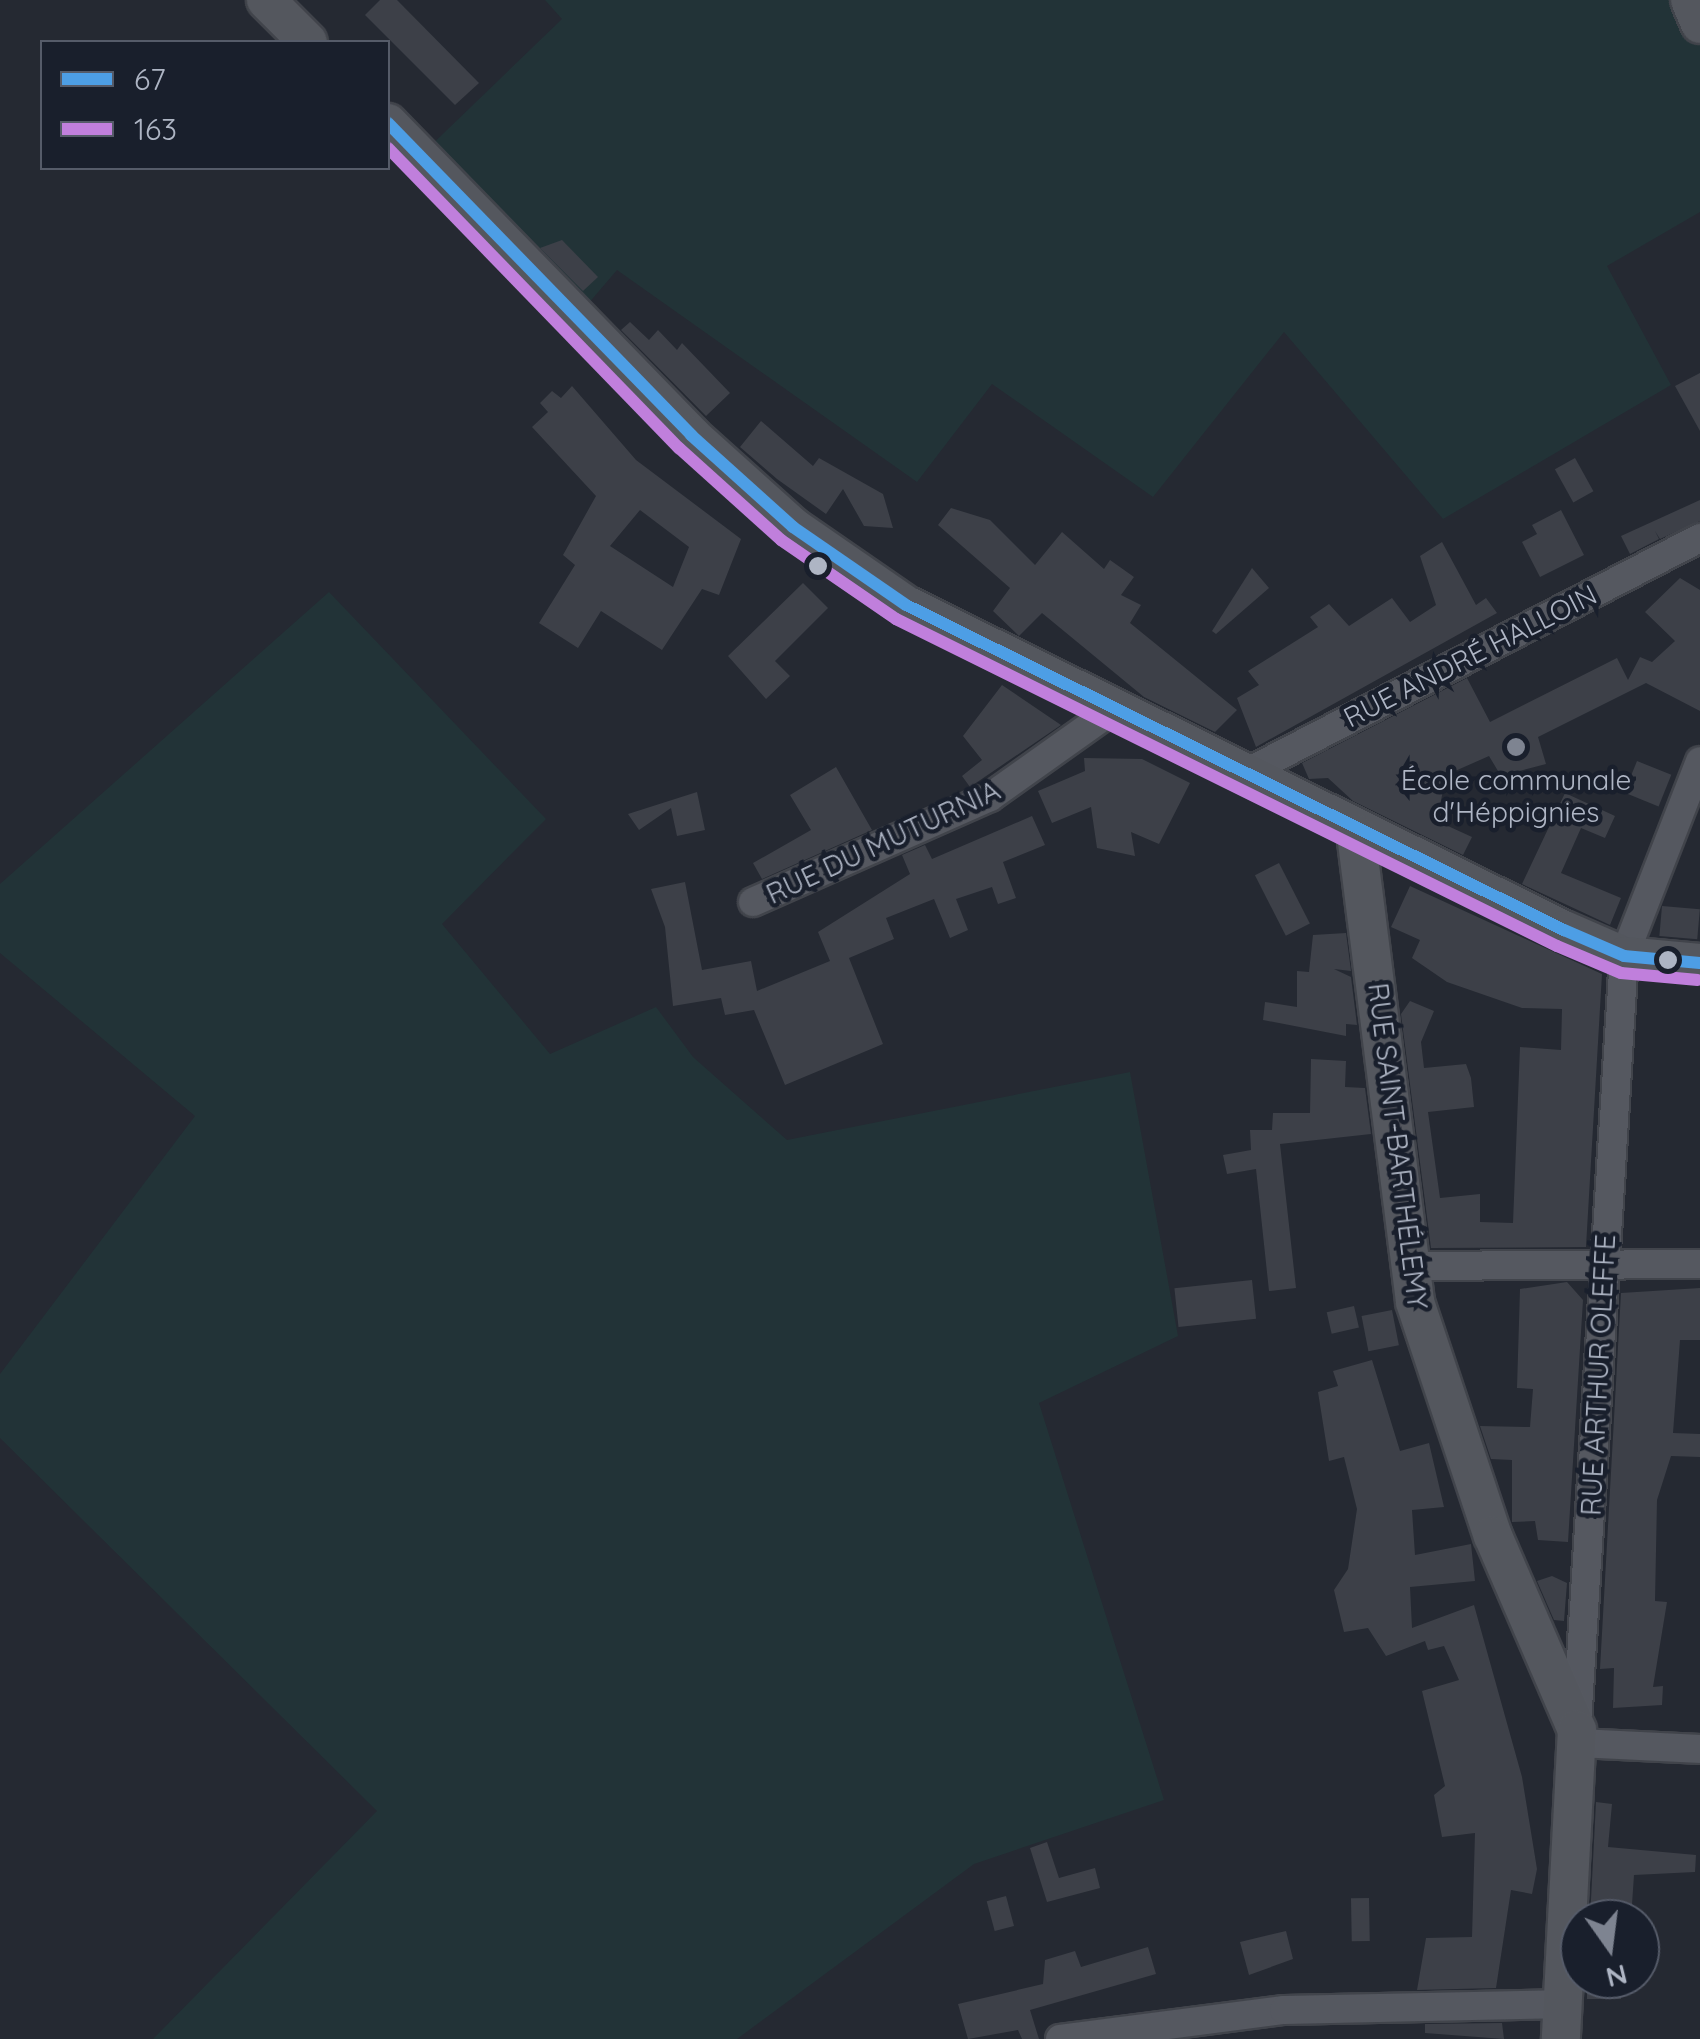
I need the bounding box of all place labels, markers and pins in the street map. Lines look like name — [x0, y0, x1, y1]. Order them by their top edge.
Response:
unlabelled marker — [808, 556, 828, 576]
marker: École communale d'Héppignies — [1505, 736, 1527, 758]
place label: École communale d'Héppignies — [1401, 763, 1631, 829]
unlabelled marker — [1658, 950, 1678, 970]

